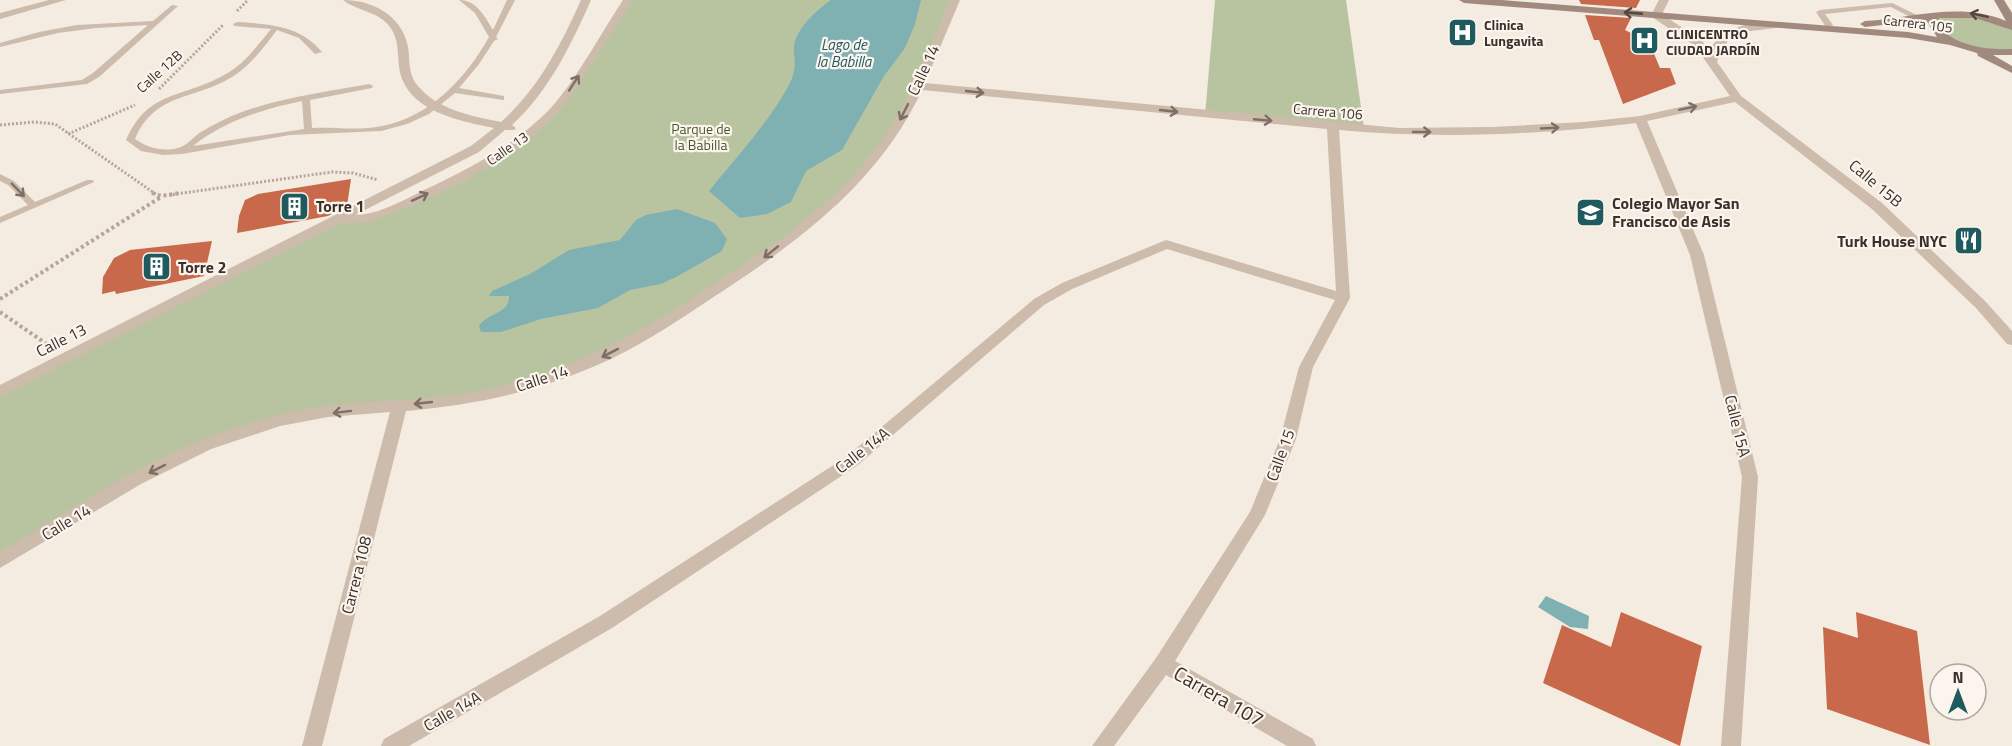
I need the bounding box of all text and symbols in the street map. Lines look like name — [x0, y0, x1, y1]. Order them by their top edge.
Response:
one-way arrow — [1624, 7, 1643, 18]
street label: Carrera 105 — [1882, 8, 1954, 38]
one-way arrow — [1970, 9, 1989, 20]
place label: Clinica Lungavita — [1484, 14, 1543, 51]
hospital icon: Clinica Lungavita — [1447, 16, 1479, 48]
place label: CLINICENTRO CIUDAD JARDÍN — [1666, 23, 1760, 60]
hospital icon: CLINICENTRO CIUDAD JARDÍN — [1629, 25, 1661, 57]
water label: Lago de la Babilla — [817, 33, 873, 73]
street label: Calle 14 — [901, 41, 945, 99]
street label: Calle 12B — [131, 45, 187, 97]
one-way arrow — [569, 75, 581, 92]
one-way arrow — [964, 86, 984, 97]
street label: Carrera 106 — [1292, 98, 1364, 125]
one-way arrow — [897, 102, 909, 120]
one-way arrow — [1679, 102, 1698, 114]
one-way arrow — [1158, 106, 1178, 117]
one-way arrow — [1253, 115, 1273, 126]
park label: Parque de la Babilla — [671, 118, 731, 155]
one-way arrow — [1540, 122, 1560, 133]
street label: Calle 13 — [482, 126, 532, 170]
one-way arrow — [1412, 126, 1432, 138]
street label: Calle 15B — [1844, 153, 1908, 213]
one-way arrow — [11, 183, 25, 198]
building icon: Torre 1 — [279, 190, 311, 222]
one-way arrow — [410, 190, 428, 202]
place label: Colegio Mayor San Francisco de Asis — [1612, 191, 1740, 233]
place label: Torre 1 — [316, 194, 364, 218]
school or university icon: Colegio Mayor San Francisco de Asis — [1575, 196, 1607, 228]
restaurant icon: Turk House NYC — [1952, 225, 1984, 257]
place label: Turk House NYC — [1837, 229, 1947, 253]
one-way arrow — [763, 246, 779, 259]
building icon: Torre 2 — [141, 251, 173, 283]
place label: Torre 2 — [178, 255, 226, 279]
street label: Calle 13 — [32, 317, 90, 363]
one-way arrow — [602, 347, 619, 359]
street label: Calle 14 — [513, 358, 571, 398]
street label: Calle 15A — [1719, 392, 1757, 460]
one-way arrow — [413, 398, 433, 409]
one-way arrow — [333, 407, 352, 418]
street label: Calle 14A — [830, 421, 895, 479]
street label: Calle 15 — [1260, 426, 1300, 484]
one-way arrow — [149, 464, 167, 475]
street label: Calle 14 — [37, 498, 95, 546]
street label: Carrera 108 — [335, 533, 377, 617]
street label: Carrera 107 — [1168, 658, 1270, 734]
north arrow — [1928, 662, 1988, 722]
text: N — [1952, 665, 1964, 689]
street label: Calle 14A — [419, 685, 486, 737]

